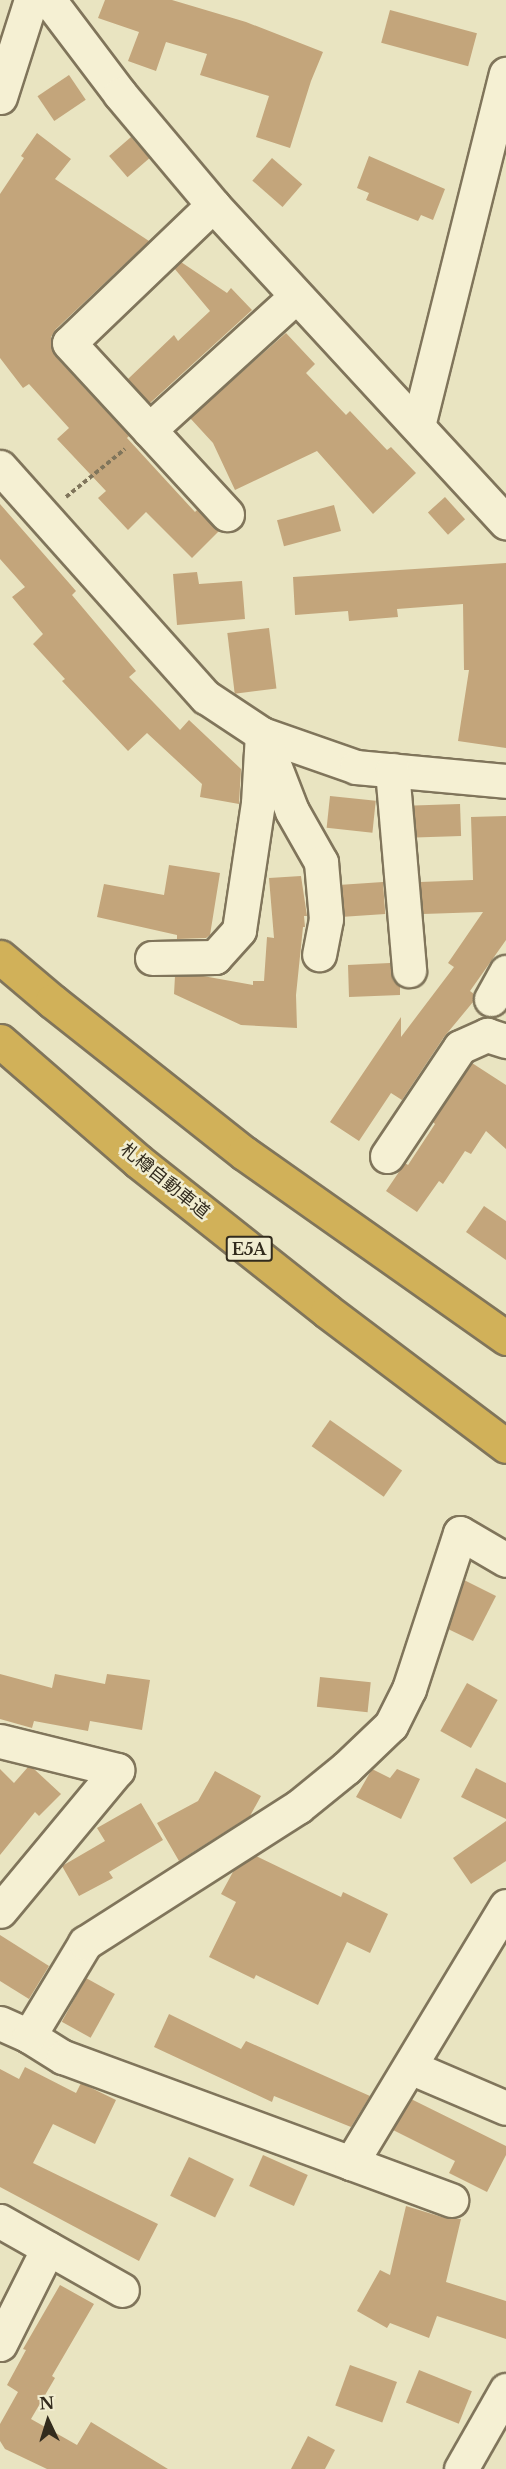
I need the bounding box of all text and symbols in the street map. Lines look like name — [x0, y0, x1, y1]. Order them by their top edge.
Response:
street label: 札樽自動車道 — [116, 1139, 214, 1223]
road number: E5A — [225, 1236, 273, 1262]
north arrow — [18, 2391, 78, 2451]
text: N — [39, 2393, 55, 2414]

